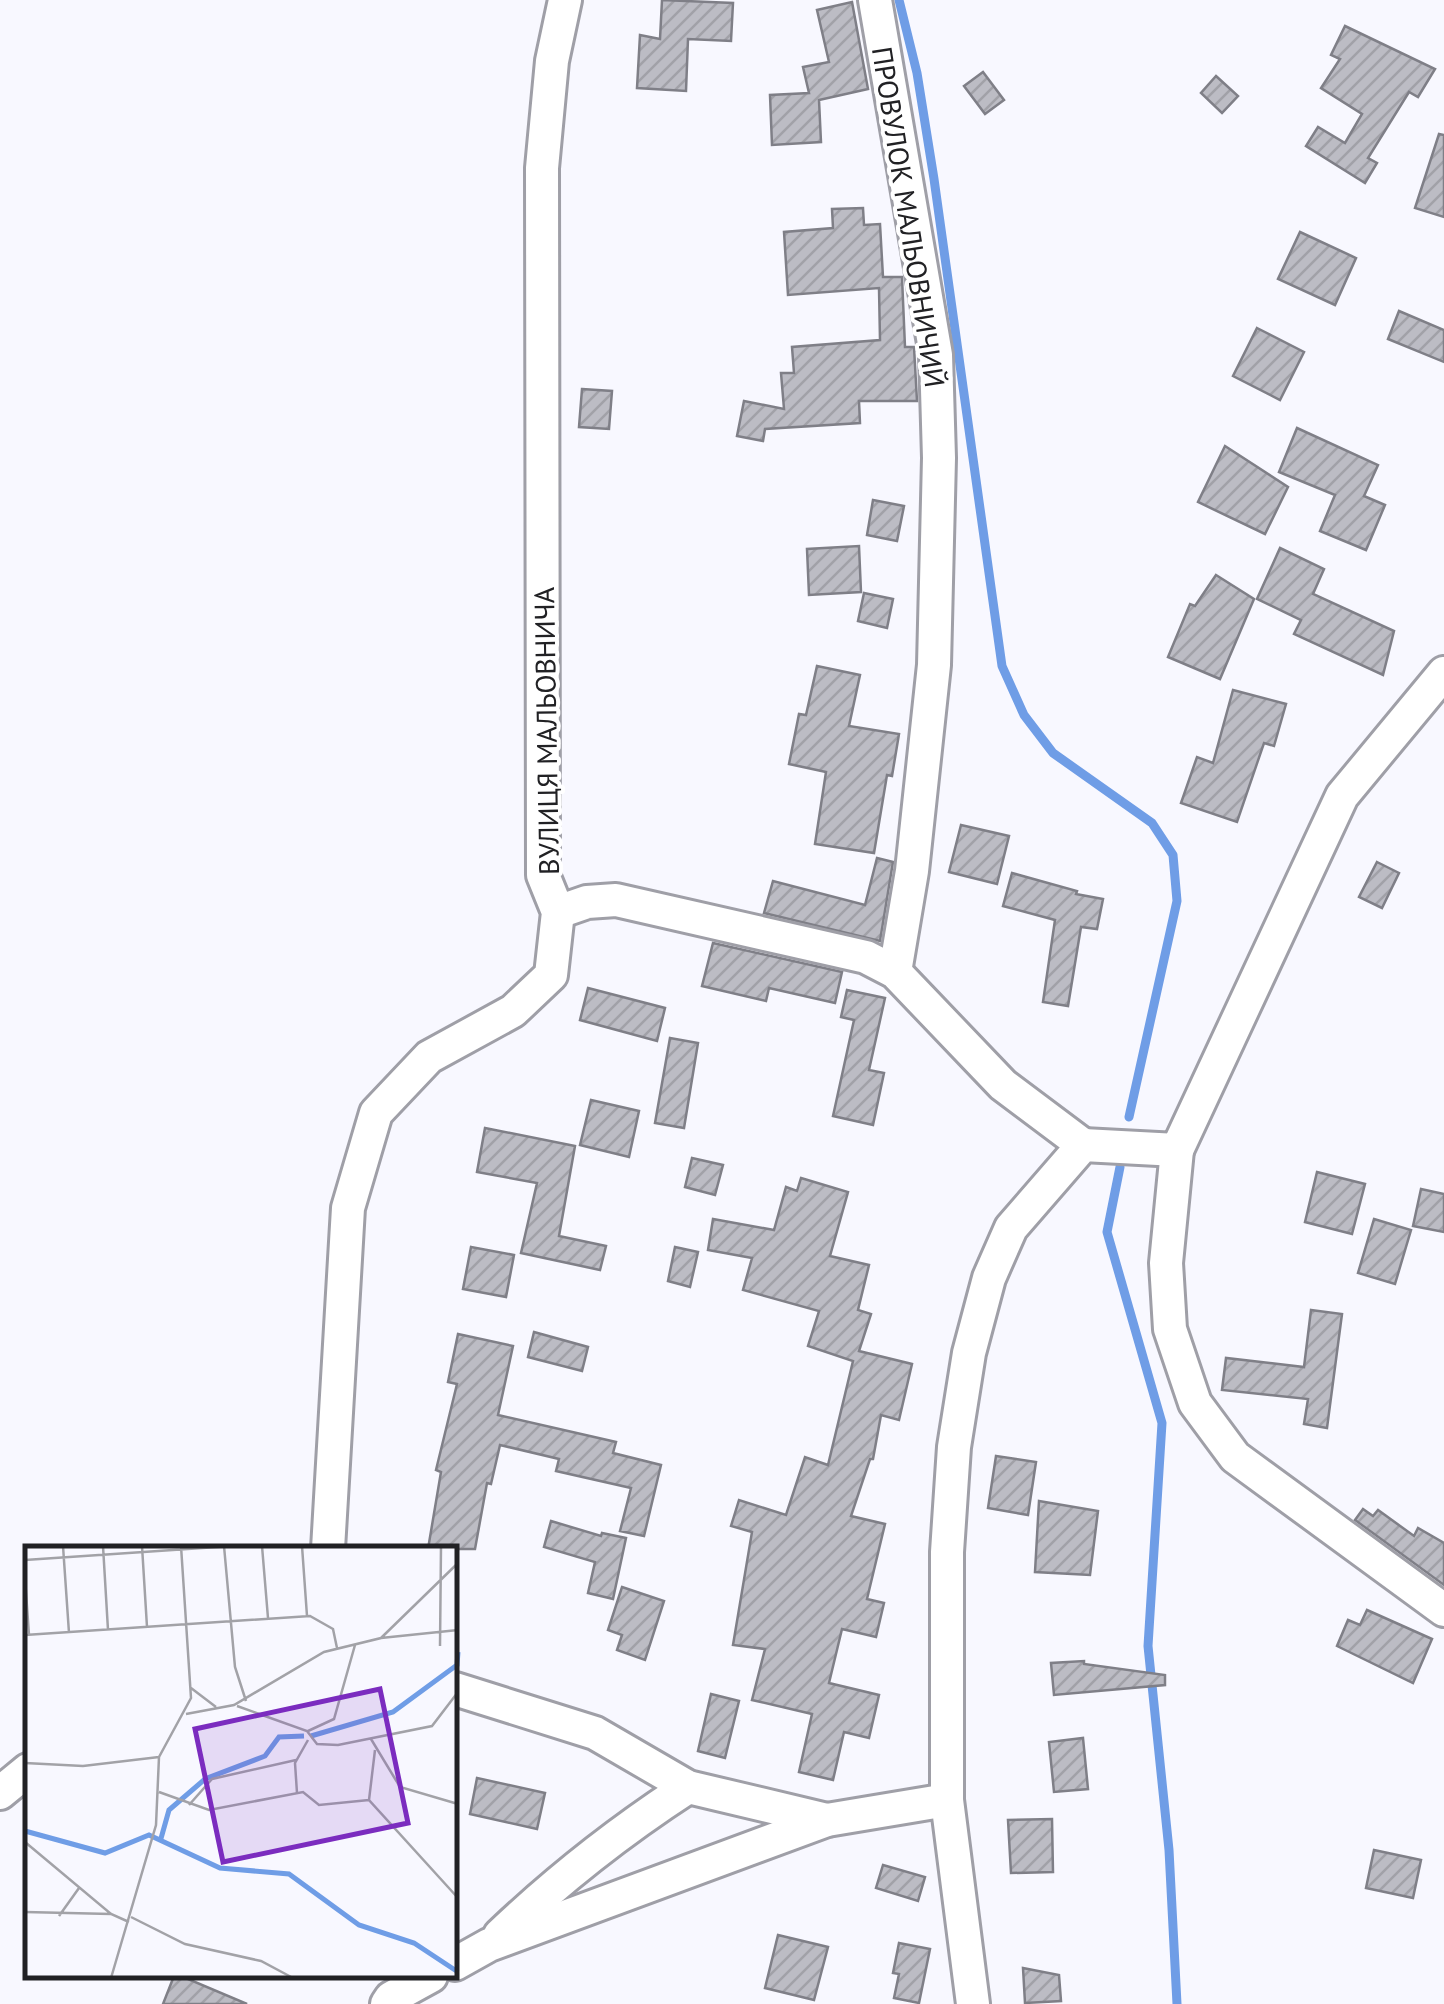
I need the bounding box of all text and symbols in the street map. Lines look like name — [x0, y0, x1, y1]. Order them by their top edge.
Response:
street label: ПРОВУЛОК МАЛЬОВНИЧИЙ — [864, 44, 954, 390]
street label: ВУЛИЦЯ МАЛЬОВНИЧА — [525, 586, 567, 875]
inset map — [25, 1546, 458, 1979]

